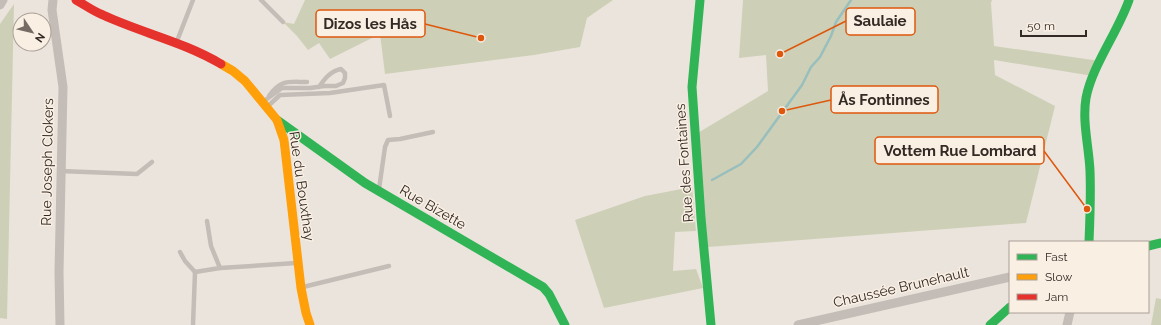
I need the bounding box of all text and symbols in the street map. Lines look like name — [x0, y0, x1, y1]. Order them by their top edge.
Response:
callout: Saulaie — [846, 8, 915, 35]
callout: Dizos les Hås — [316, 10, 425, 37]
north arrow — [12, 12, 52, 52]
text: Saulaie — [853, 12, 907, 30]
scale bar — [1021, 12, 1086, 38]
text: Dizos les Hås — [323, 15, 417, 33]
text: 50 m — [1027, 19, 1055, 33]
text: N — [32, 30, 48, 45]
callout: Ås Fontinnes — [831, 86, 938, 113]
text: Ås Fontinnes — [838, 91, 930, 109]
street label: Rue Joseph Clokers — [38, 98, 56, 226]
street label: Rue des Fontaines — [672, 103, 696, 223]
street label: Rue du Bouxthay — [286, 130, 318, 242]
callout: Vottem Rue Lombard — [875, 137, 1044, 164]
text: Vottem Rue Lombard — [883, 142, 1037, 160]
street label: Rue Bizette — [397, 182, 469, 232]
legend — [1009, 241, 1149, 313]
text: Fast — [1045, 250, 1068, 264]
street label: Chaussée Brunehault — [832, 264, 971, 310]
text: Slow — [1045, 270, 1072, 284]
text: Jam — [1045, 290, 1068, 304]

